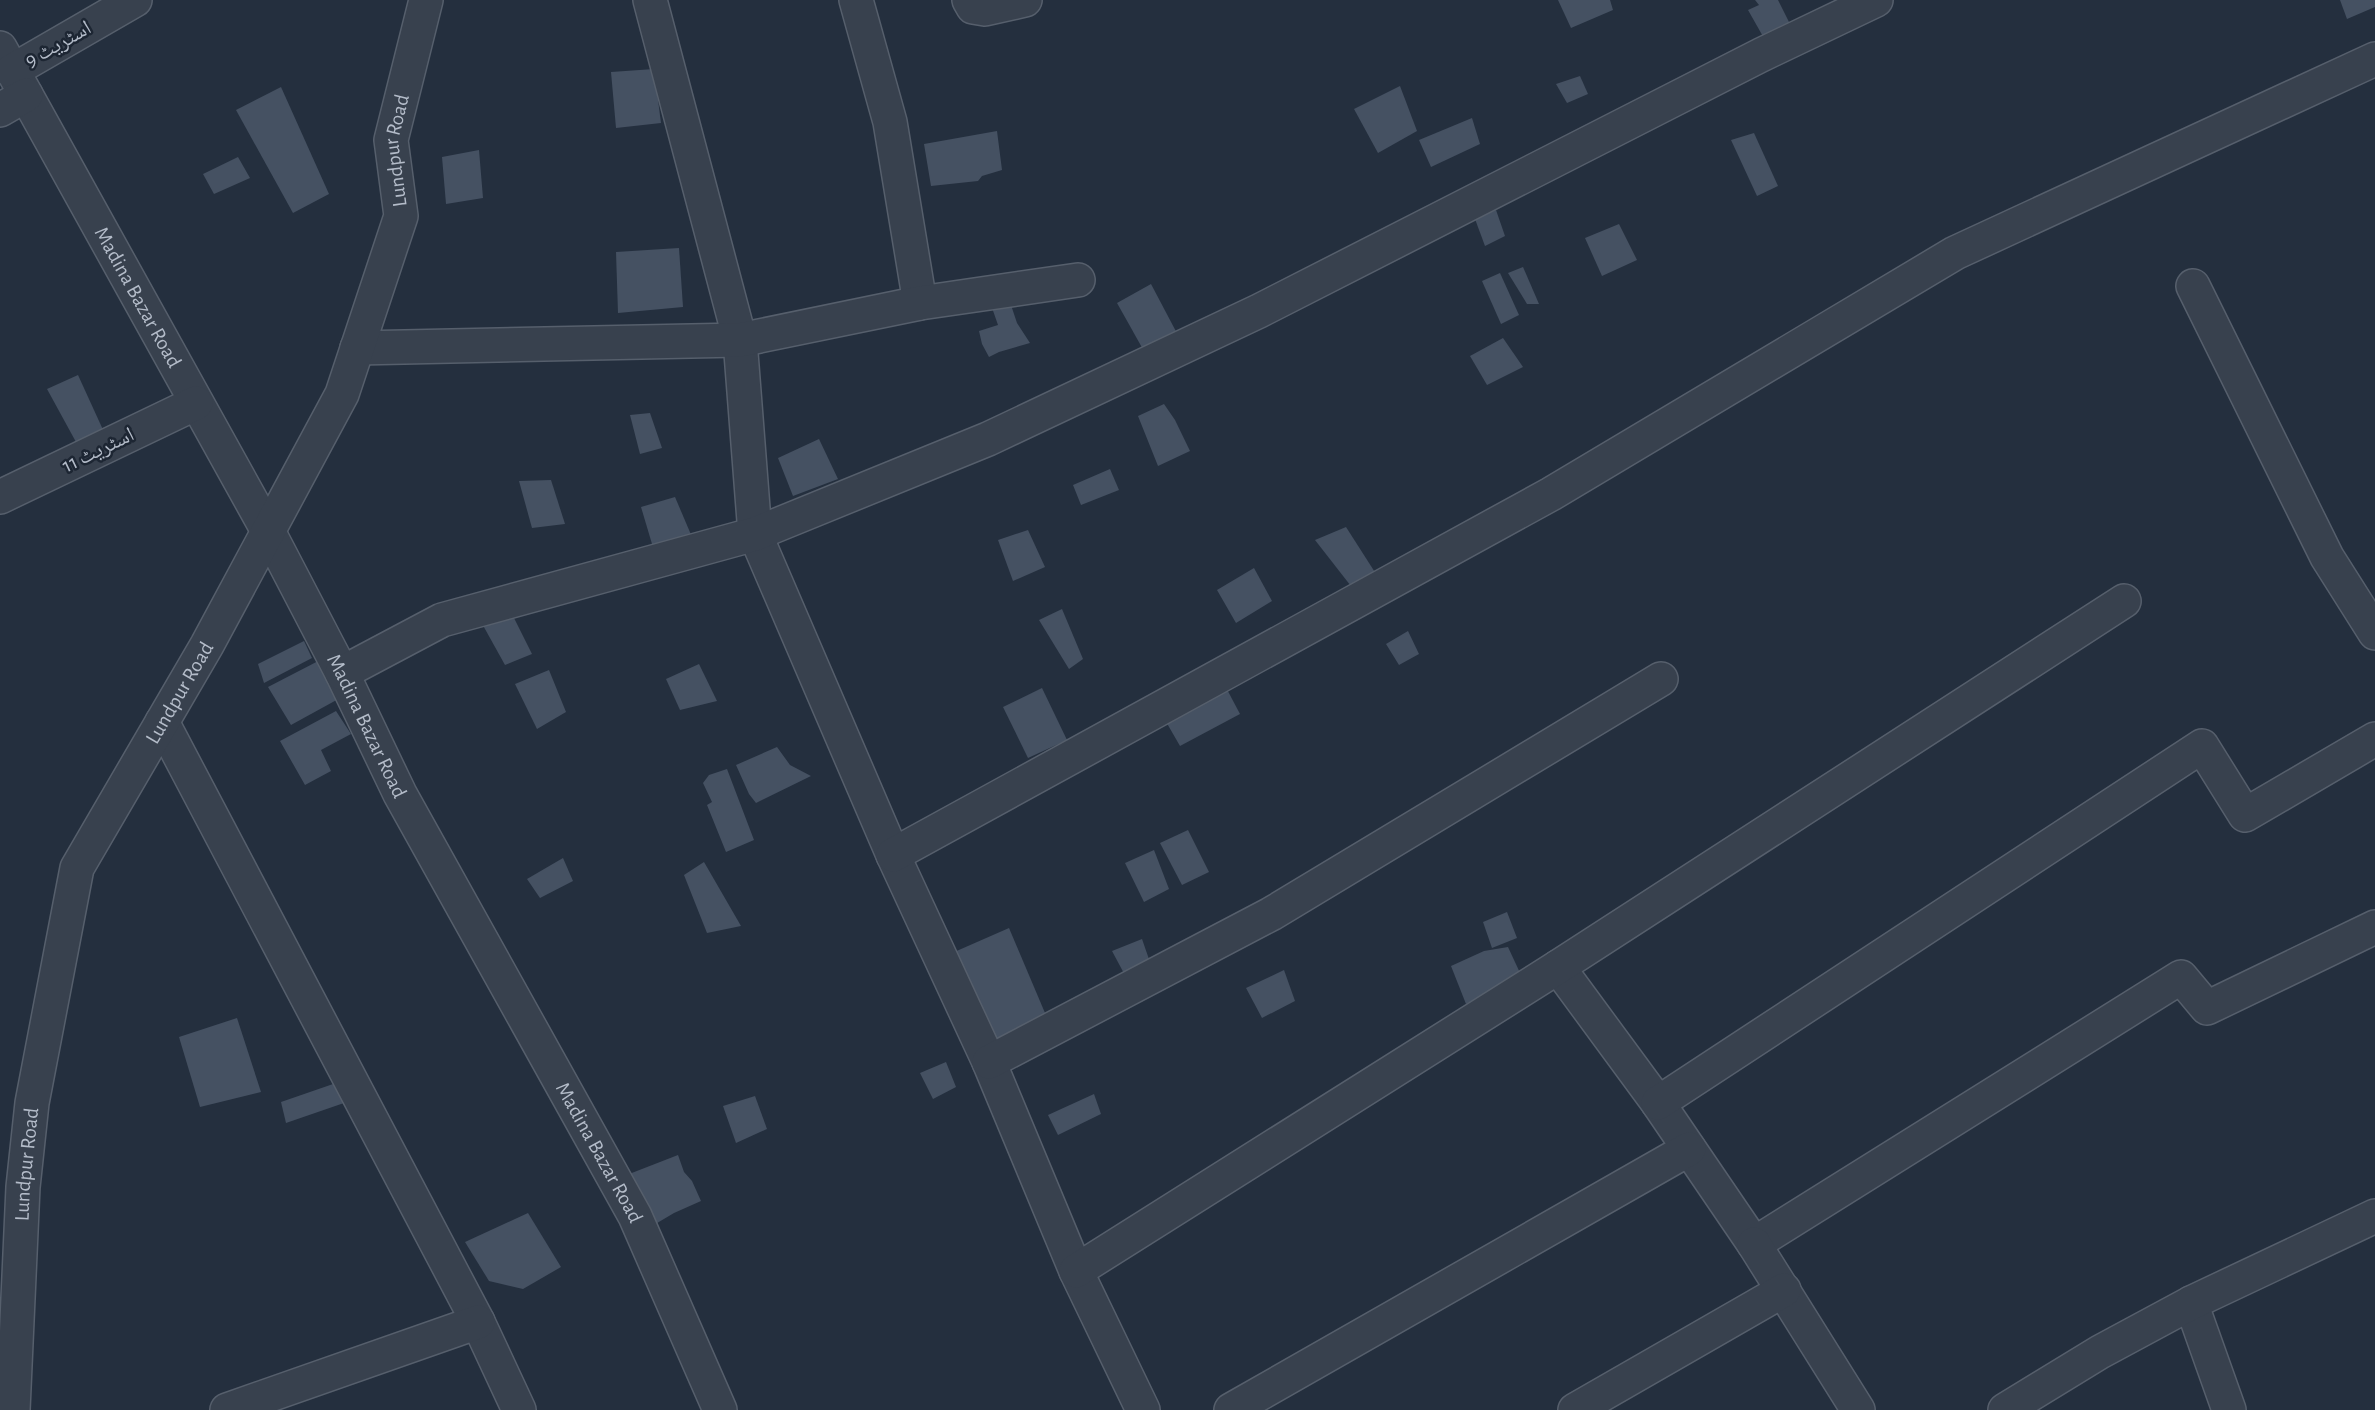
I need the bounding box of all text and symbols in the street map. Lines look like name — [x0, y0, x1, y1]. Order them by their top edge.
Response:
street label: اسٹریٹ 9 — [21, 17, 95, 72]
street label: Lundpur Road — [380, 92, 413, 208]
street label: Madina Bazar Road — [91, 223, 186, 371]
street label: اسٹریٹ 11 — [59, 424, 137, 477]
street label: Lundpur Road — [141, 638, 217, 747]
street label: Madina Bazar Road — [323, 650, 411, 801]
street label: Madina Bazar Road — [552, 1079, 647, 1226]
street label: Lundpur Road — [11, 1106, 42, 1222]

